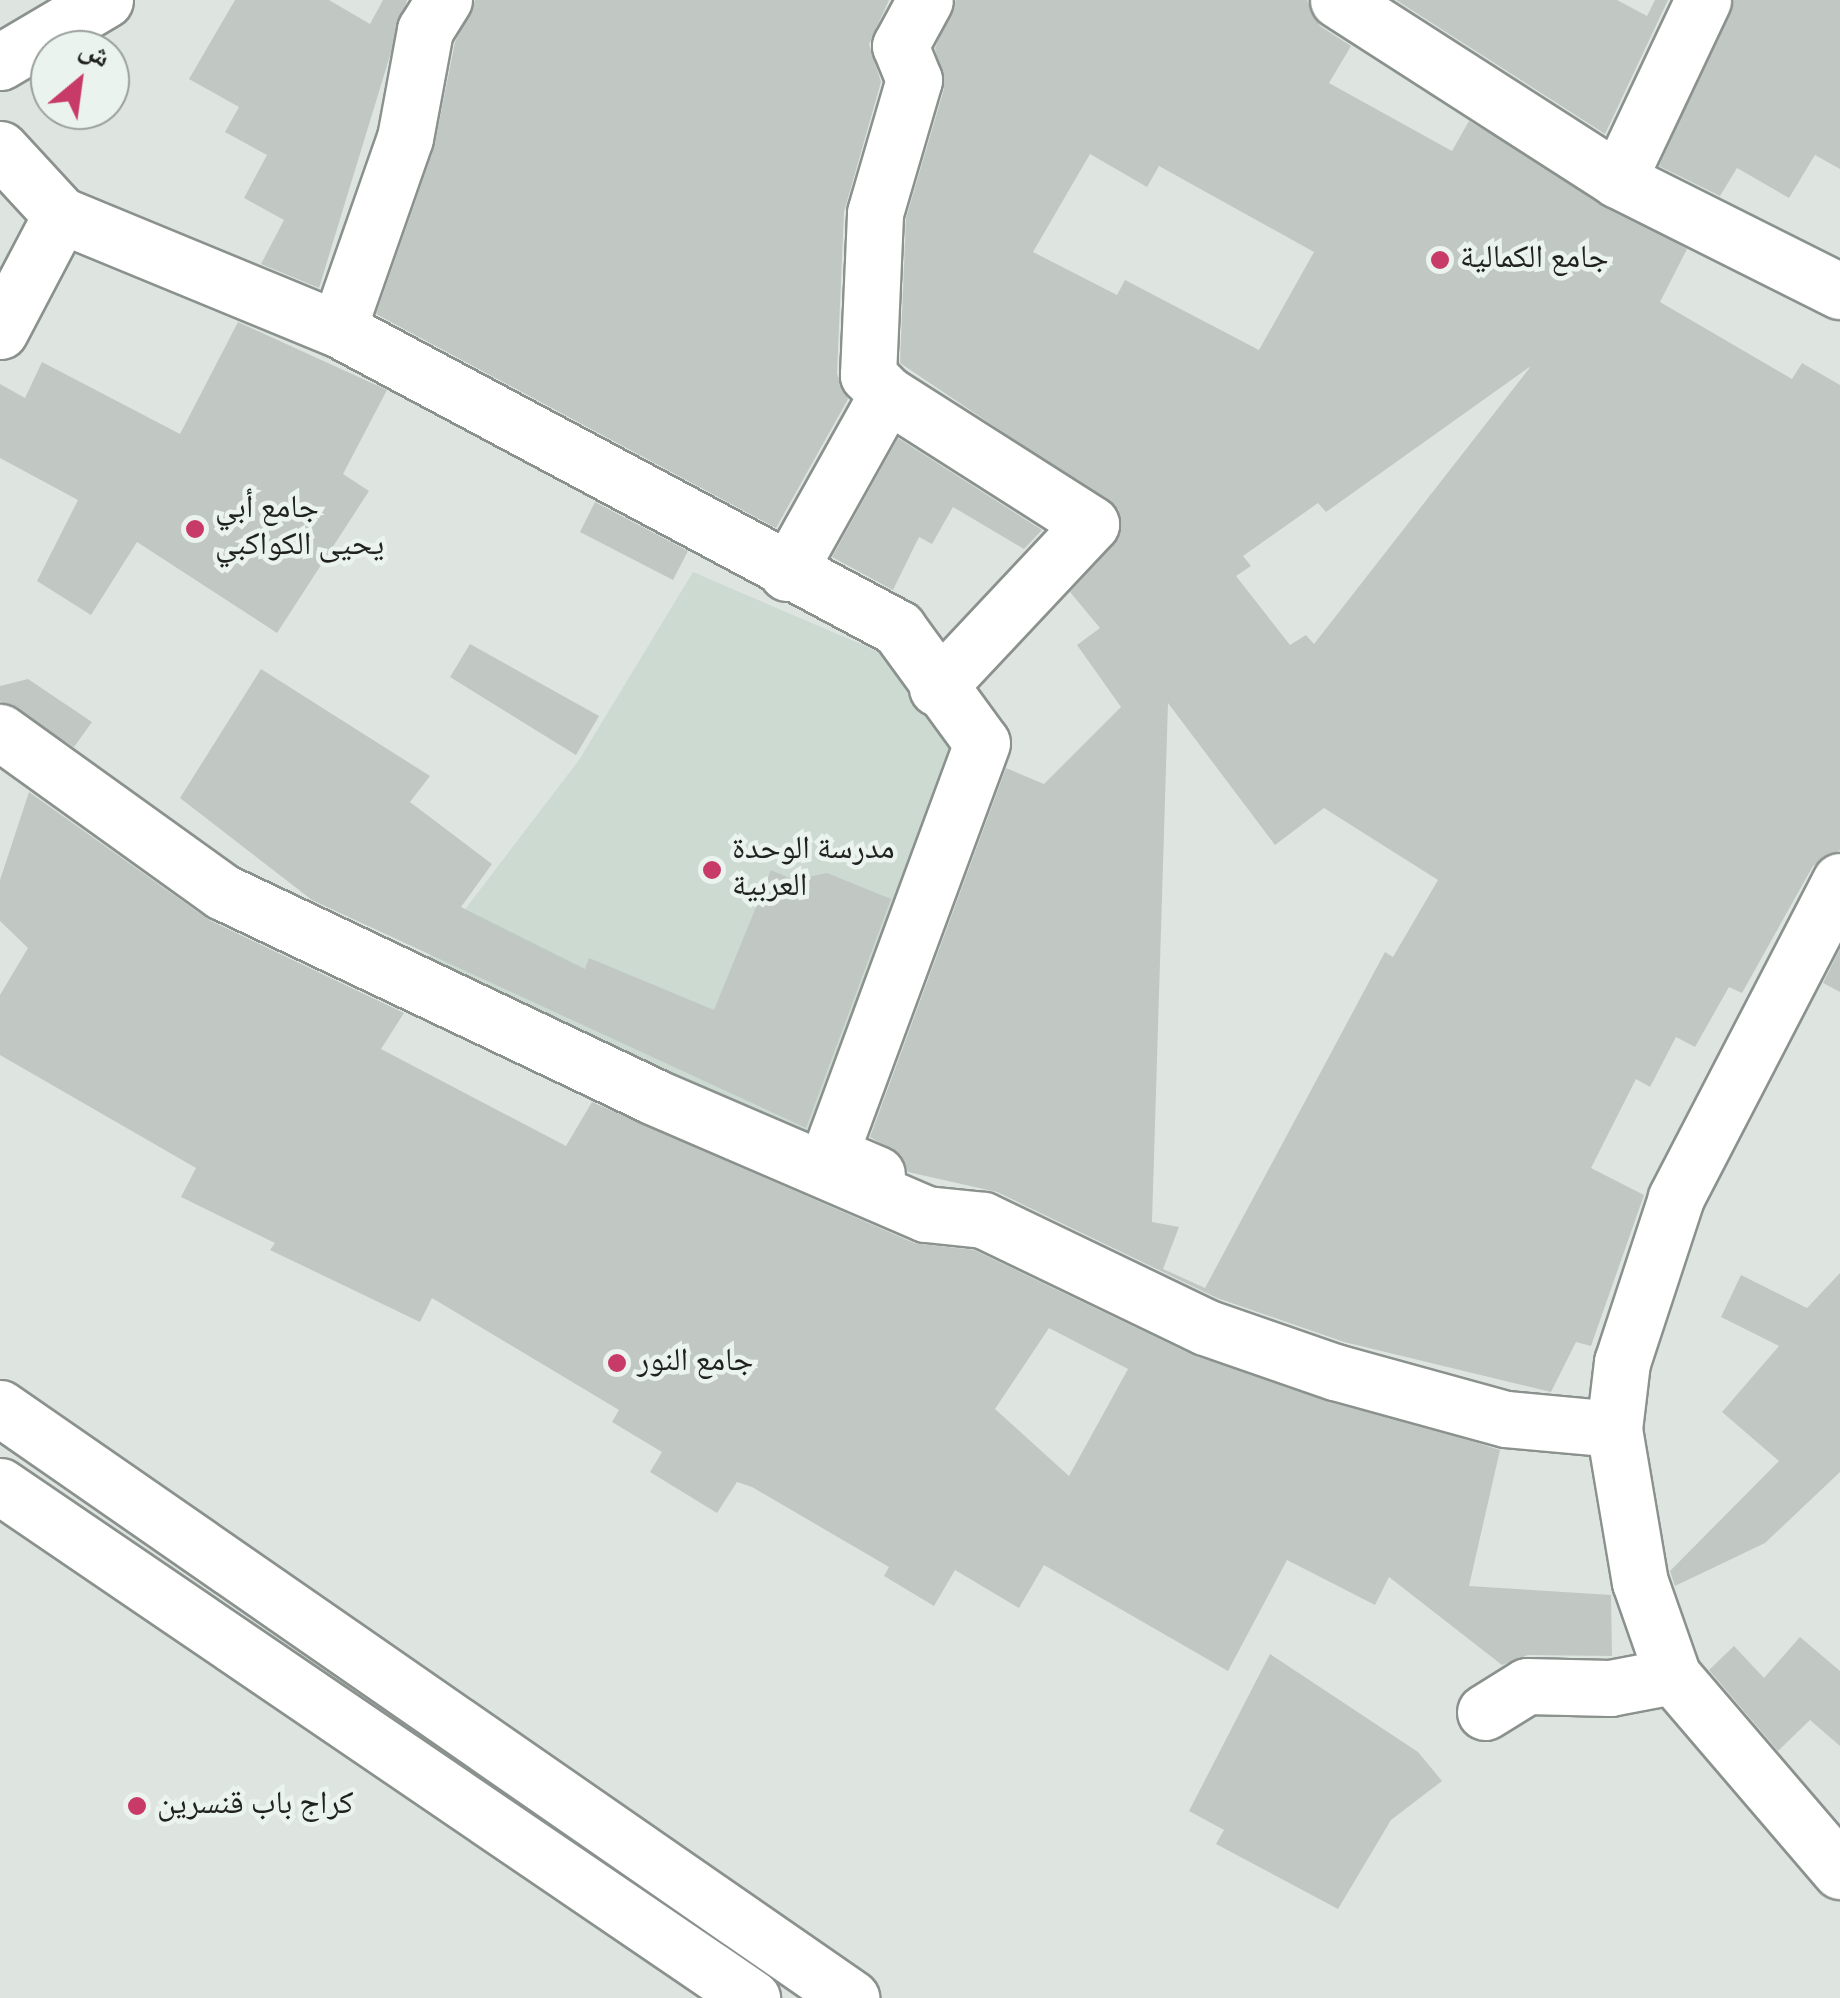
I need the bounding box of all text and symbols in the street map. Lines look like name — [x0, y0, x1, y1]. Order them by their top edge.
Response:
text: ش — [69, 27, 118, 84]
north arrow — [30, 30, 130, 130]
place label: جامع الكمالية — [1460, 241, 1609, 279]
marker: جامع الكمالية — [1429, 249, 1451, 271]
place label: جامع أبي يحيى الكواكبي — [215, 492, 384, 567]
marker: جامع أبي يحيى الكواكبي — [184, 518, 206, 540]
place label: مدرسة الوحدة العربية — [732, 833, 895, 908]
marker: مدرسة الوحدة العربية — [701, 859, 723, 881]
place label: جامع النور — [637, 1344, 753, 1382]
marker: جامع النور — [606, 1352, 628, 1374]
place label: كراج باب قنسرين — [157, 1787, 354, 1825]
marker: كراج باب قنسرين — [126, 1795, 148, 1817]

